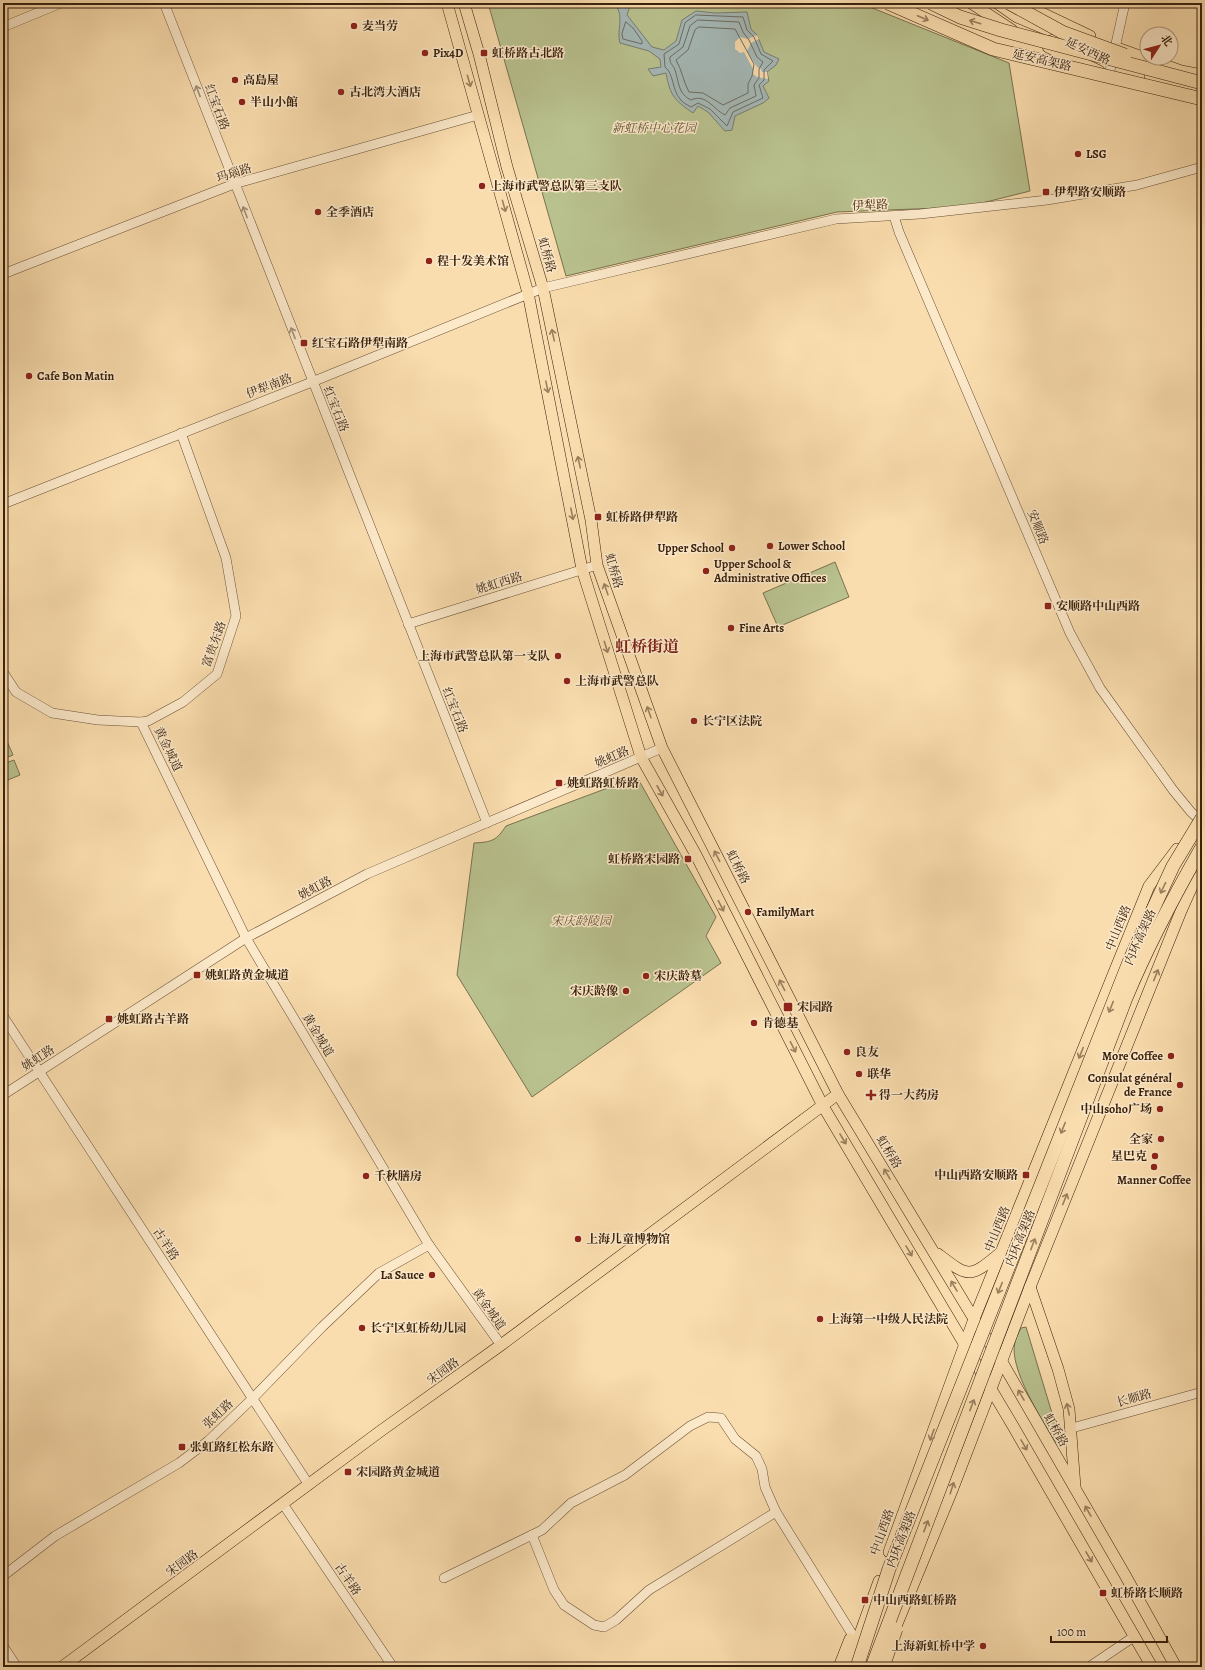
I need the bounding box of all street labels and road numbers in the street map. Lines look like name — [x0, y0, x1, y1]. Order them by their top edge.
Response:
street label: 延安西路 — [1063, 34, 1113, 68]
street label: 延安高架路 — [1011, 45, 1073, 75]
street label: 红宝石路 — [201, 82, 233, 132]
street label: 玛瑙路 — [214, 160, 254, 186]
street label: 伊犁路 — [852, 196, 888, 214]
street label: 虹桥路 — [534, 235, 560, 275]
street label: 伊犁南路 — [244, 370, 294, 402]
street label: 红宝石路 — [320, 384, 352, 434]
street label: 安顺路 — [1024, 507, 1052, 547]
street label: 虹桥路 — [601, 551, 627, 591]
street label: 姚虹西路 — [474, 568, 524, 598]
street label: 富贵东路 — [198, 619, 230, 669]
street label: 红宝石路 — [439, 685, 471, 735]
street label: 黄金城道 — [150, 724, 186, 774]
street label: 姚虹路 — [592, 743, 632, 771]
street label: 虹桥路 — [723, 847, 753, 887]
street label: 姚虹路 — [295, 872, 335, 904]
street label: 中山西路 — [1102, 903, 1134, 953]
street label: 内环高架路 — [1120, 906, 1160, 968]
street label: 黄金城道 — [299, 1010, 337, 1060]
street label: 姚虹路 — [19, 1041, 57, 1075]
street label: 虹桥路 — [873, 1132, 905, 1172]
street label: 中山西路 — [981, 1204, 1013, 1254]
street label: 内环高架路 — [1001, 1207, 1039, 1269]
street label: 古羊路 — [149, 1225, 183, 1263]
street label: 黄金城道 — [469, 1285, 509, 1333]
street label: 宋园路 — [424, 1354, 462, 1388]
street label: 长顺路 — [1114, 1385, 1154, 1411]
street label: 张虹路 — [199, 1396, 237, 1432]
street label: 虹桥路 — [1040, 1410, 1072, 1450]
street label: 中山西路 — [866, 1507, 898, 1557]
street label: 内环高架路 — [883, 1508, 919, 1570]
street label: 宋园路 — [163, 1546, 201, 1580]
street label: 古羊路 — [331, 1560, 365, 1598]

